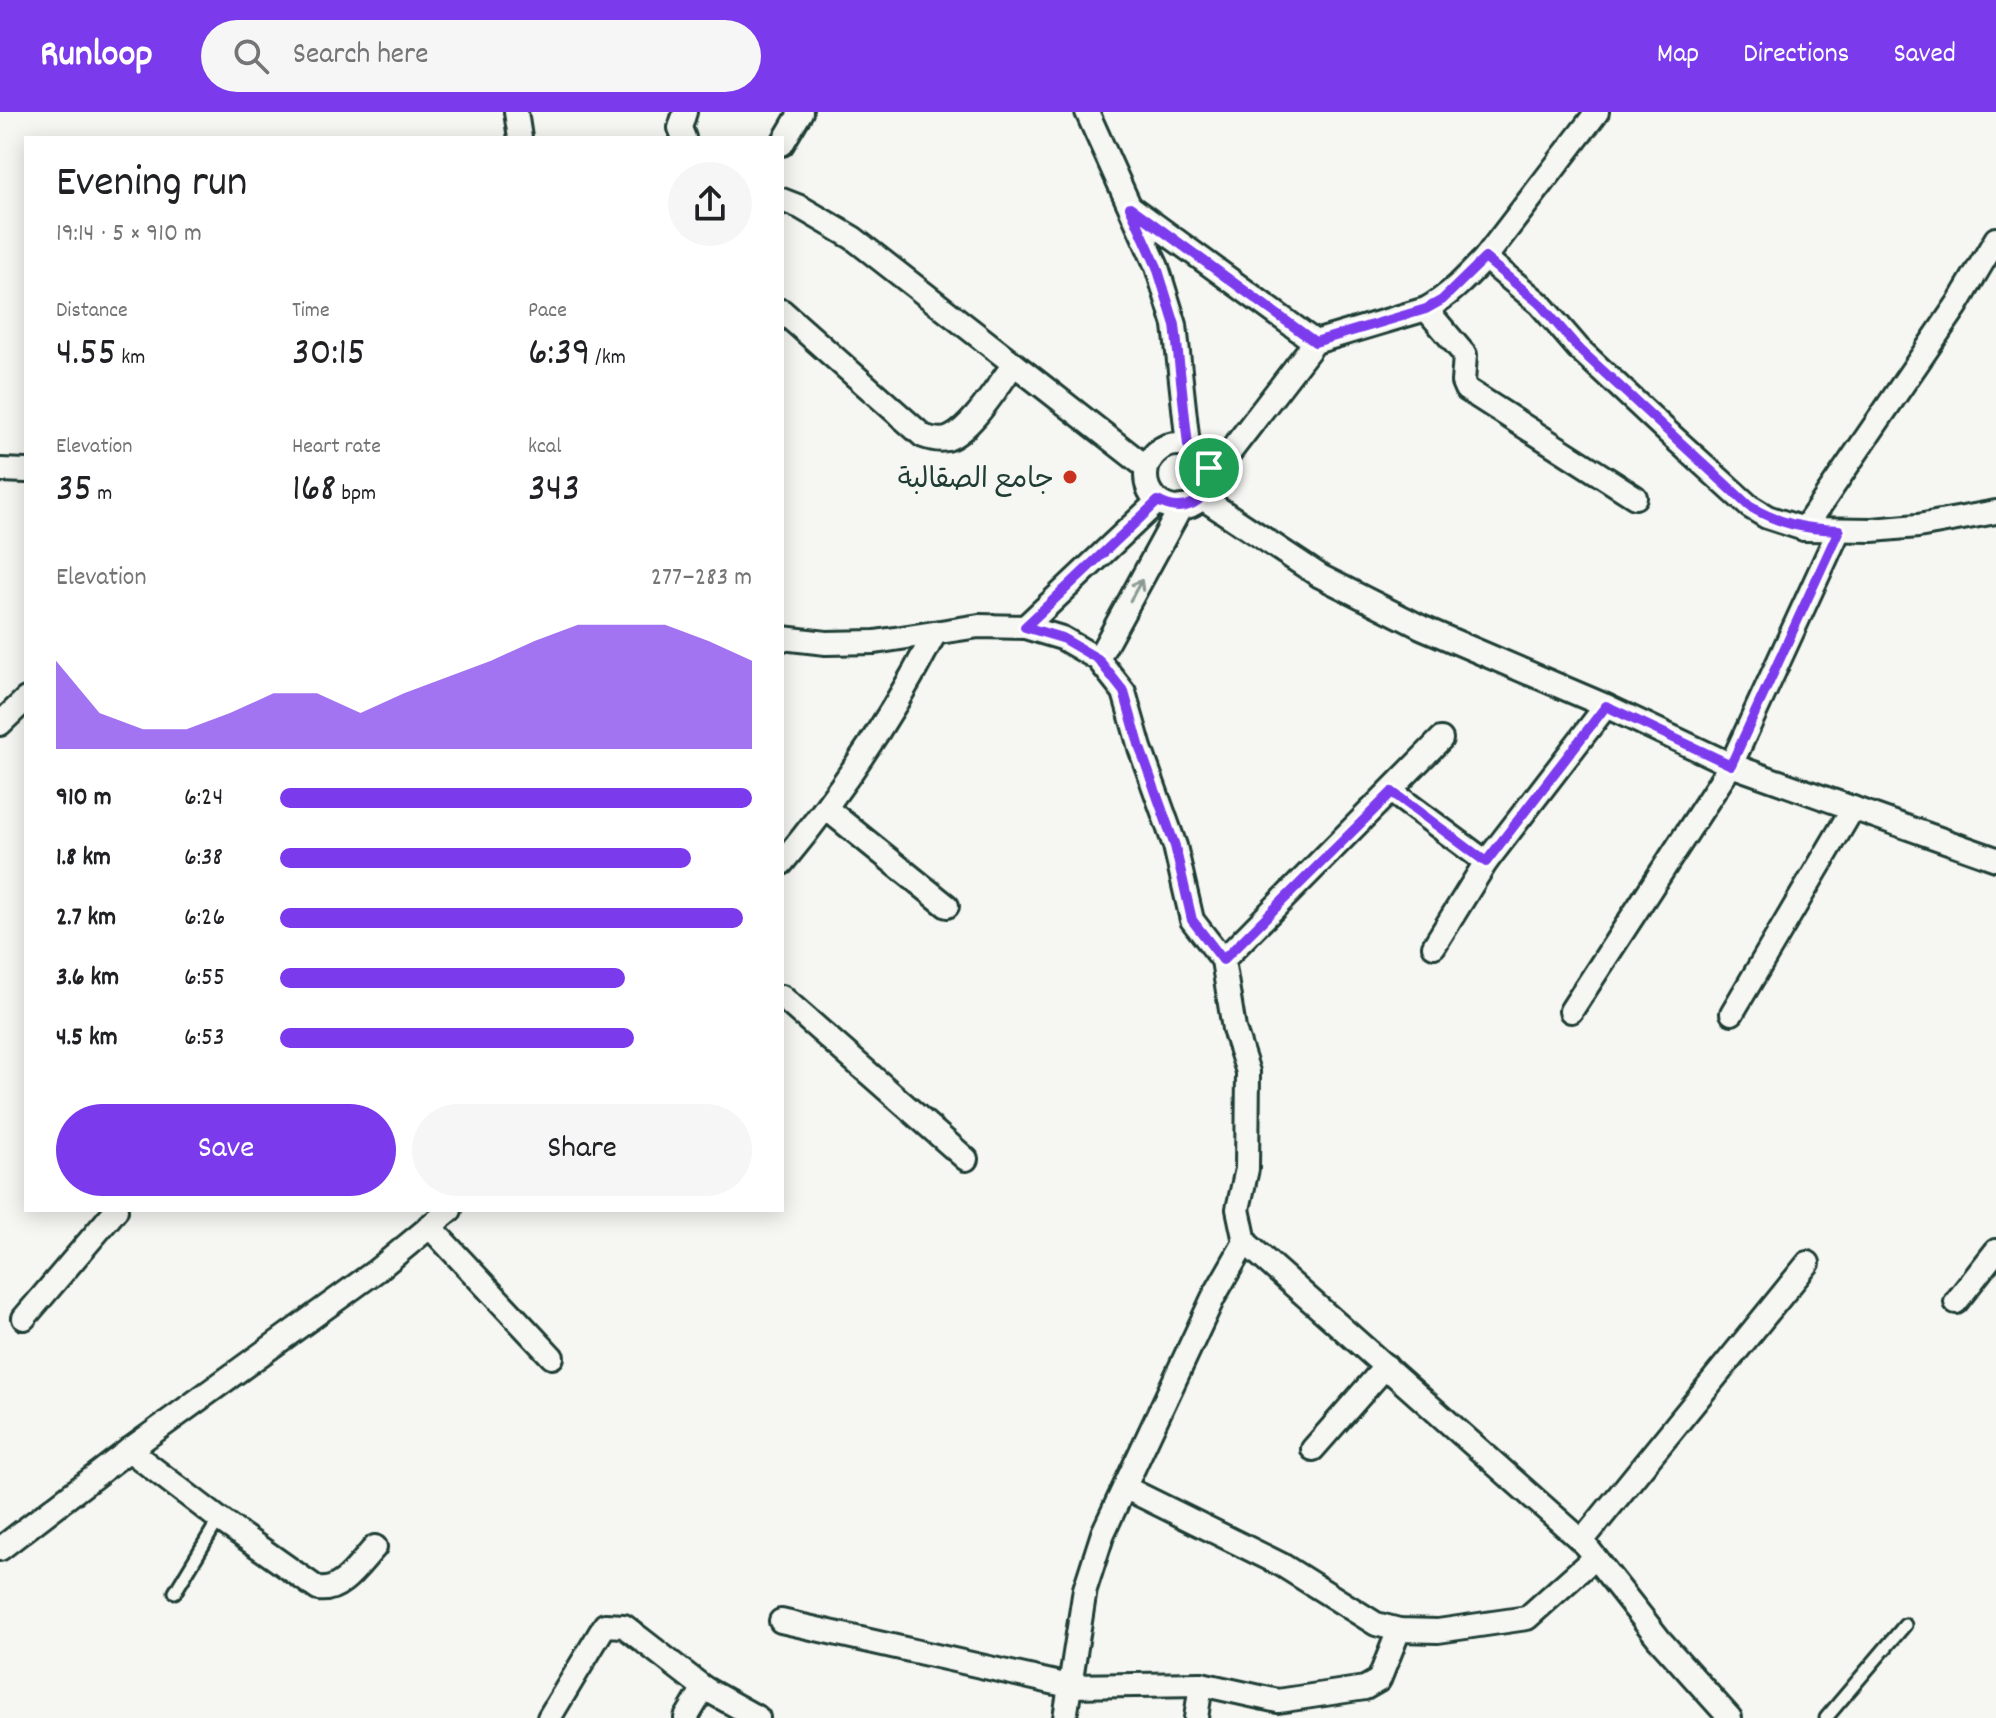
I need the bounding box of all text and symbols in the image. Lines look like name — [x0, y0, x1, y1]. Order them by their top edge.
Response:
search box — [201, 20, 761, 92]
text: Runloop — [40, 29, 153, 84]
icon: search — [229, 34, 273, 78]
text: Search here — [293, 35, 428, 78]
text: Map — [1657, 36, 1699, 76]
text: Directions — [1743, 36, 1849, 76]
text: Saved — [1893, 36, 1956, 76]
text: Evening run — [56, 154, 247, 217]
button: share — [668, 162, 752, 246]
text: 19:14 · 5 × 910 m — [56, 216, 202, 253]
text: Distance — [56, 296, 128, 327]
text: Time — [292, 296, 330, 327]
text: Pace — [528, 296, 567, 327]
text: 4.55 — [56, 327, 116, 384]
text: 30:15 — [292, 327, 365, 384]
text: 6:39 — [528, 327, 590, 384]
text: km — [116, 343, 145, 374]
text: /km — [590, 343, 626, 374]
text: Elevation — [56, 432, 133, 463]
text: Heart rate — [292, 432, 381, 463]
text: kcal — [528, 432, 561, 463]
pin — [1175, 434, 1243, 502]
icon: arrive — [1187, 446, 1231, 490]
place label: جامع الصقالبة — [898, 462, 1054, 502]
text: 35 — [56, 463, 92, 520]
text: 168 — [292, 463, 336, 520]
text: 343 — [528, 463, 580, 520]
marker: جامع الصقالبة — [1061, 468, 1079, 486]
text: m — [92, 479, 112, 510]
text: bpm — [336, 479, 376, 510]
text: Elevation — [56, 560, 146, 597]
text: 277–283 m — [651, 560, 752, 597]
one-way arrow — [1129, 579, 1144, 603]
text: 910 m — [56, 780, 112, 817]
text: 6:24 — [184, 780, 223, 817]
text: 1.8 km — [56, 840, 111, 877]
text: 6:38 — [184, 840, 223, 877]
text: 2.7 km — [56, 900, 116, 937]
text: 6:26 — [184, 900, 225, 937]
text: 3.6 km — [56, 960, 119, 997]
text: 6:55 — [184, 960, 225, 997]
text: 4.5 km — [56, 1020, 118, 1057]
text: 6:53 — [184, 1020, 225, 1057]
button: Save — [56, 1104, 396, 1196]
button: Share — [412, 1104, 752, 1196]

